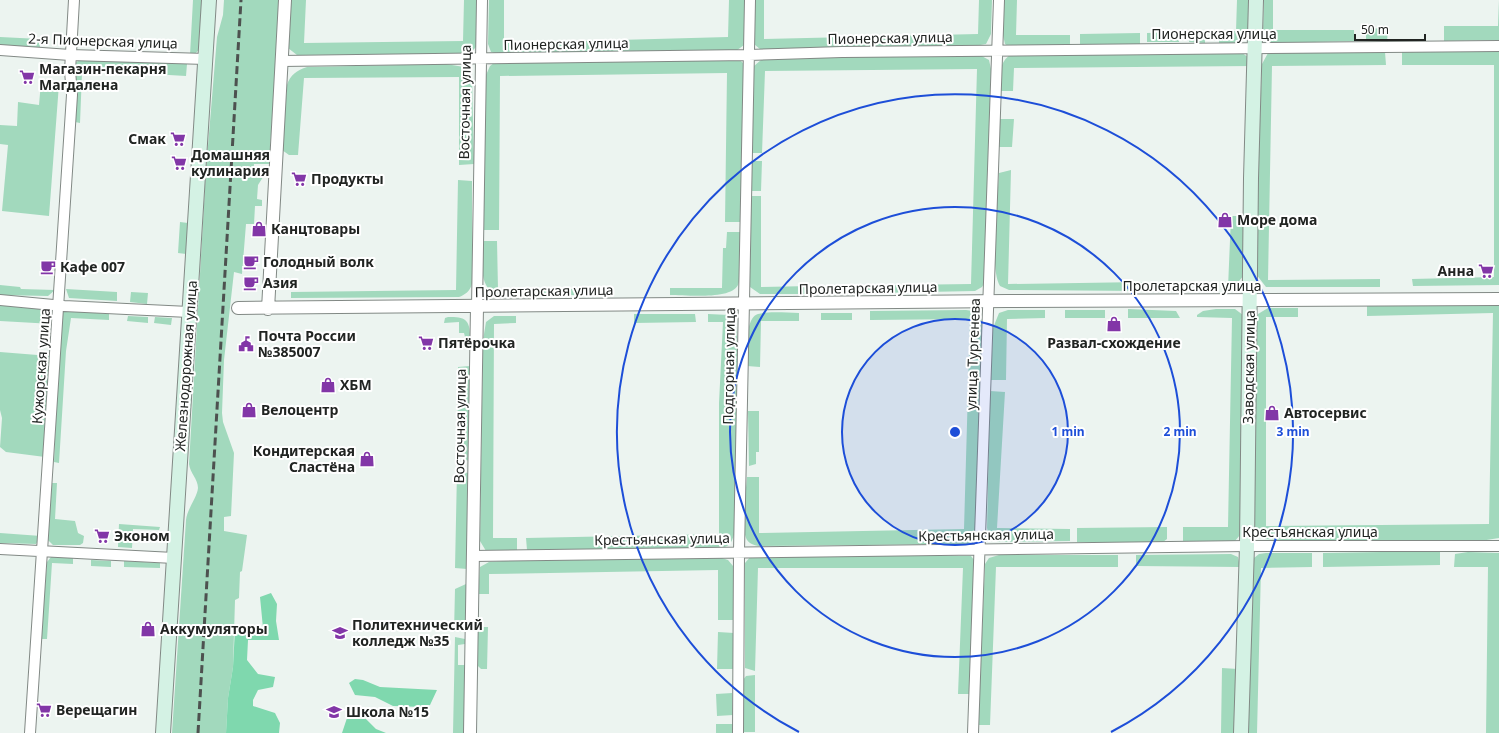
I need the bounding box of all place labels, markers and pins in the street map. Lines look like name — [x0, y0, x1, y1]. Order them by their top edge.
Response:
place label: Магазин-пекарня Магдалена — [39, 59, 166, 94]
supermarket icon: Магазин-пекарня Магдалена — [18, 68, 36, 86]
place label: Смак — [128, 129, 166, 148]
supermarket icon: Смак — [169, 130, 187, 148]
place label: Домашняя кулинария — [191, 145, 270, 180]
supermarket icon: Домашняя кулинария — [170, 154, 188, 172]
place label: Продукты — [311, 169, 384, 188]
supermarket icon: Продукты — [290, 170, 308, 188]
place label: Море дома — [1237, 210, 1317, 229]
shop icon: Море дома — [1216, 211, 1234, 229]
place label: Канцтовары — [271, 219, 360, 238]
shop icon: Канцтовары — [250, 220, 268, 238]
place label: Голодный волк — [263, 252, 374, 271]
cafe icon: Голодный волк — [242, 253, 260, 271]
place label: Кафе 007 — [60, 257, 125, 276]
cafe icon: Кафе 007 — [39, 258, 57, 276]
place label: Анна — [1438, 261, 1474, 280]
supermarket icon: Анна — [1477, 262, 1495, 280]
place label: Азия — [263, 273, 298, 292]
cafe icon: Азия — [242, 274, 260, 292]
shop icon: Развал-схождение — [1105, 315, 1123, 333]
place label: Почта России №385007 — [258, 326, 356, 361]
place label: Пятёрочка — [438, 333, 515, 352]
place label: Развал-схождение — [1047, 333, 1181, 352]
supermarket icon: Пятёрочка — [417, 334, 435, 352]
public building icon: Почта России №385007 — [237, 335, 255, 353]
place label: ХБМ — [340, 375, 372, 394]
shop icon: ХБМ — [319, 376, 337, 394]
place label: Велоцентр — [261, 400, 338, 419]
shop icon: Велоцентр — [240, 401, 258, 419]
place label: Автосервис — [1284, 403, 1367, 422]
shop icon: Автосервис — [1263, 404, 1281, 422]
centre of rings — [948, 425, 962, 439]
place label: Кондитерская Сластёна — [253, 441, 355, 476]
shop icon: Кондитерская Сластёна — [358, 450, 376, 468]
place label: Эконом — [114, 526, 170, 545]
supermarket icon: Эконом — [93, 527, 111, 545]
place label: Политехнический колледж №35 — [352, 615, 483, 650]
place label: Аккумуляторы — [160, 619, 268, 638]
shop icon: Аккумуляторы — [139, 620, 157, 638]
school or university icon: Политехнический колледж №35 — [331, 624, 349, 642]
place label: Верещагин — [56, 700, 137, 719]
supermarket icon: Верещагин — [35, 701, 53, 719]
place label: Школа №15 — [346, 702, 429, 721]
school or university icon: Школа №15 — [325, 703, 343, 721]

